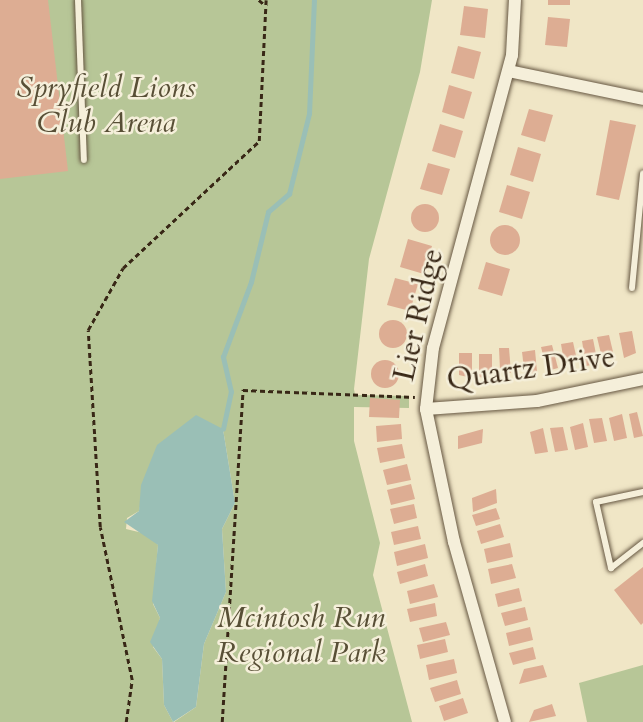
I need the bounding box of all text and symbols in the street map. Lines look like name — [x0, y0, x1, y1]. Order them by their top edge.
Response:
park label: Spryfield Lions Club Arena — [16, 70, 196, 140]
street label: Lier Ridge — [386, 245, 452, 385]
street label: Quartz Drive — [444, 339, 618, 399]
park label: Mcintosh Run Regional Park — [217, 600, 385, 670]

